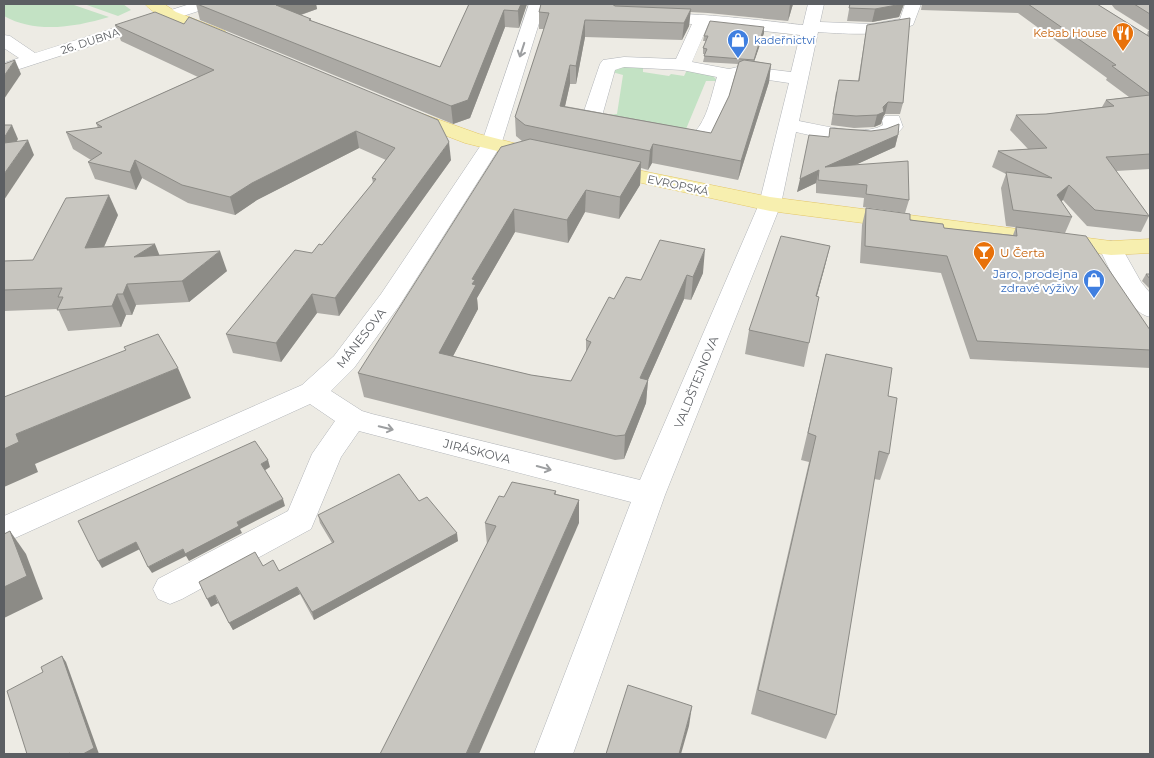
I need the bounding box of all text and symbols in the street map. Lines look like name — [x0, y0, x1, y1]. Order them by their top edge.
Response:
restaurant icon: Kebab House — [1111, 21, 1135, 52]
street label: 26. DUBNA — [59, 25, 121, 57]
place label: Kebab House — [1033, 26, 1107, 40]
shop icon: kadeřnictví — [726, 28, 750, 59]
place label: kadeřnictví — [754, 33, 816, 47]
one-way arrow — [517, 42, 526, 57]
street label: EVROPSKÁ — [646, 172, 710, 198]
bar icon: U Čerta — [972, 240, 996, 271]
place label: U Čerta — [1000, 245, 1045, 260]
place label: Jaro, prodejna zdravé výživy — [992, 266, 1078, 295]
shop icon: Jaro, prodejna zdravé výživy — [1082, 268, 1106, 299]
street label: MÁNESOVA — [333, 305, 389, 371]
street label: VALDŠTEJNOVA — [671, 333, 721, 430]
one-way arrow — [378, 424, 394, 433]
street label: JIRÁSKOVA — [441, 435, 513, 467]
one-way arrow — [535, 464, 551, 473]

